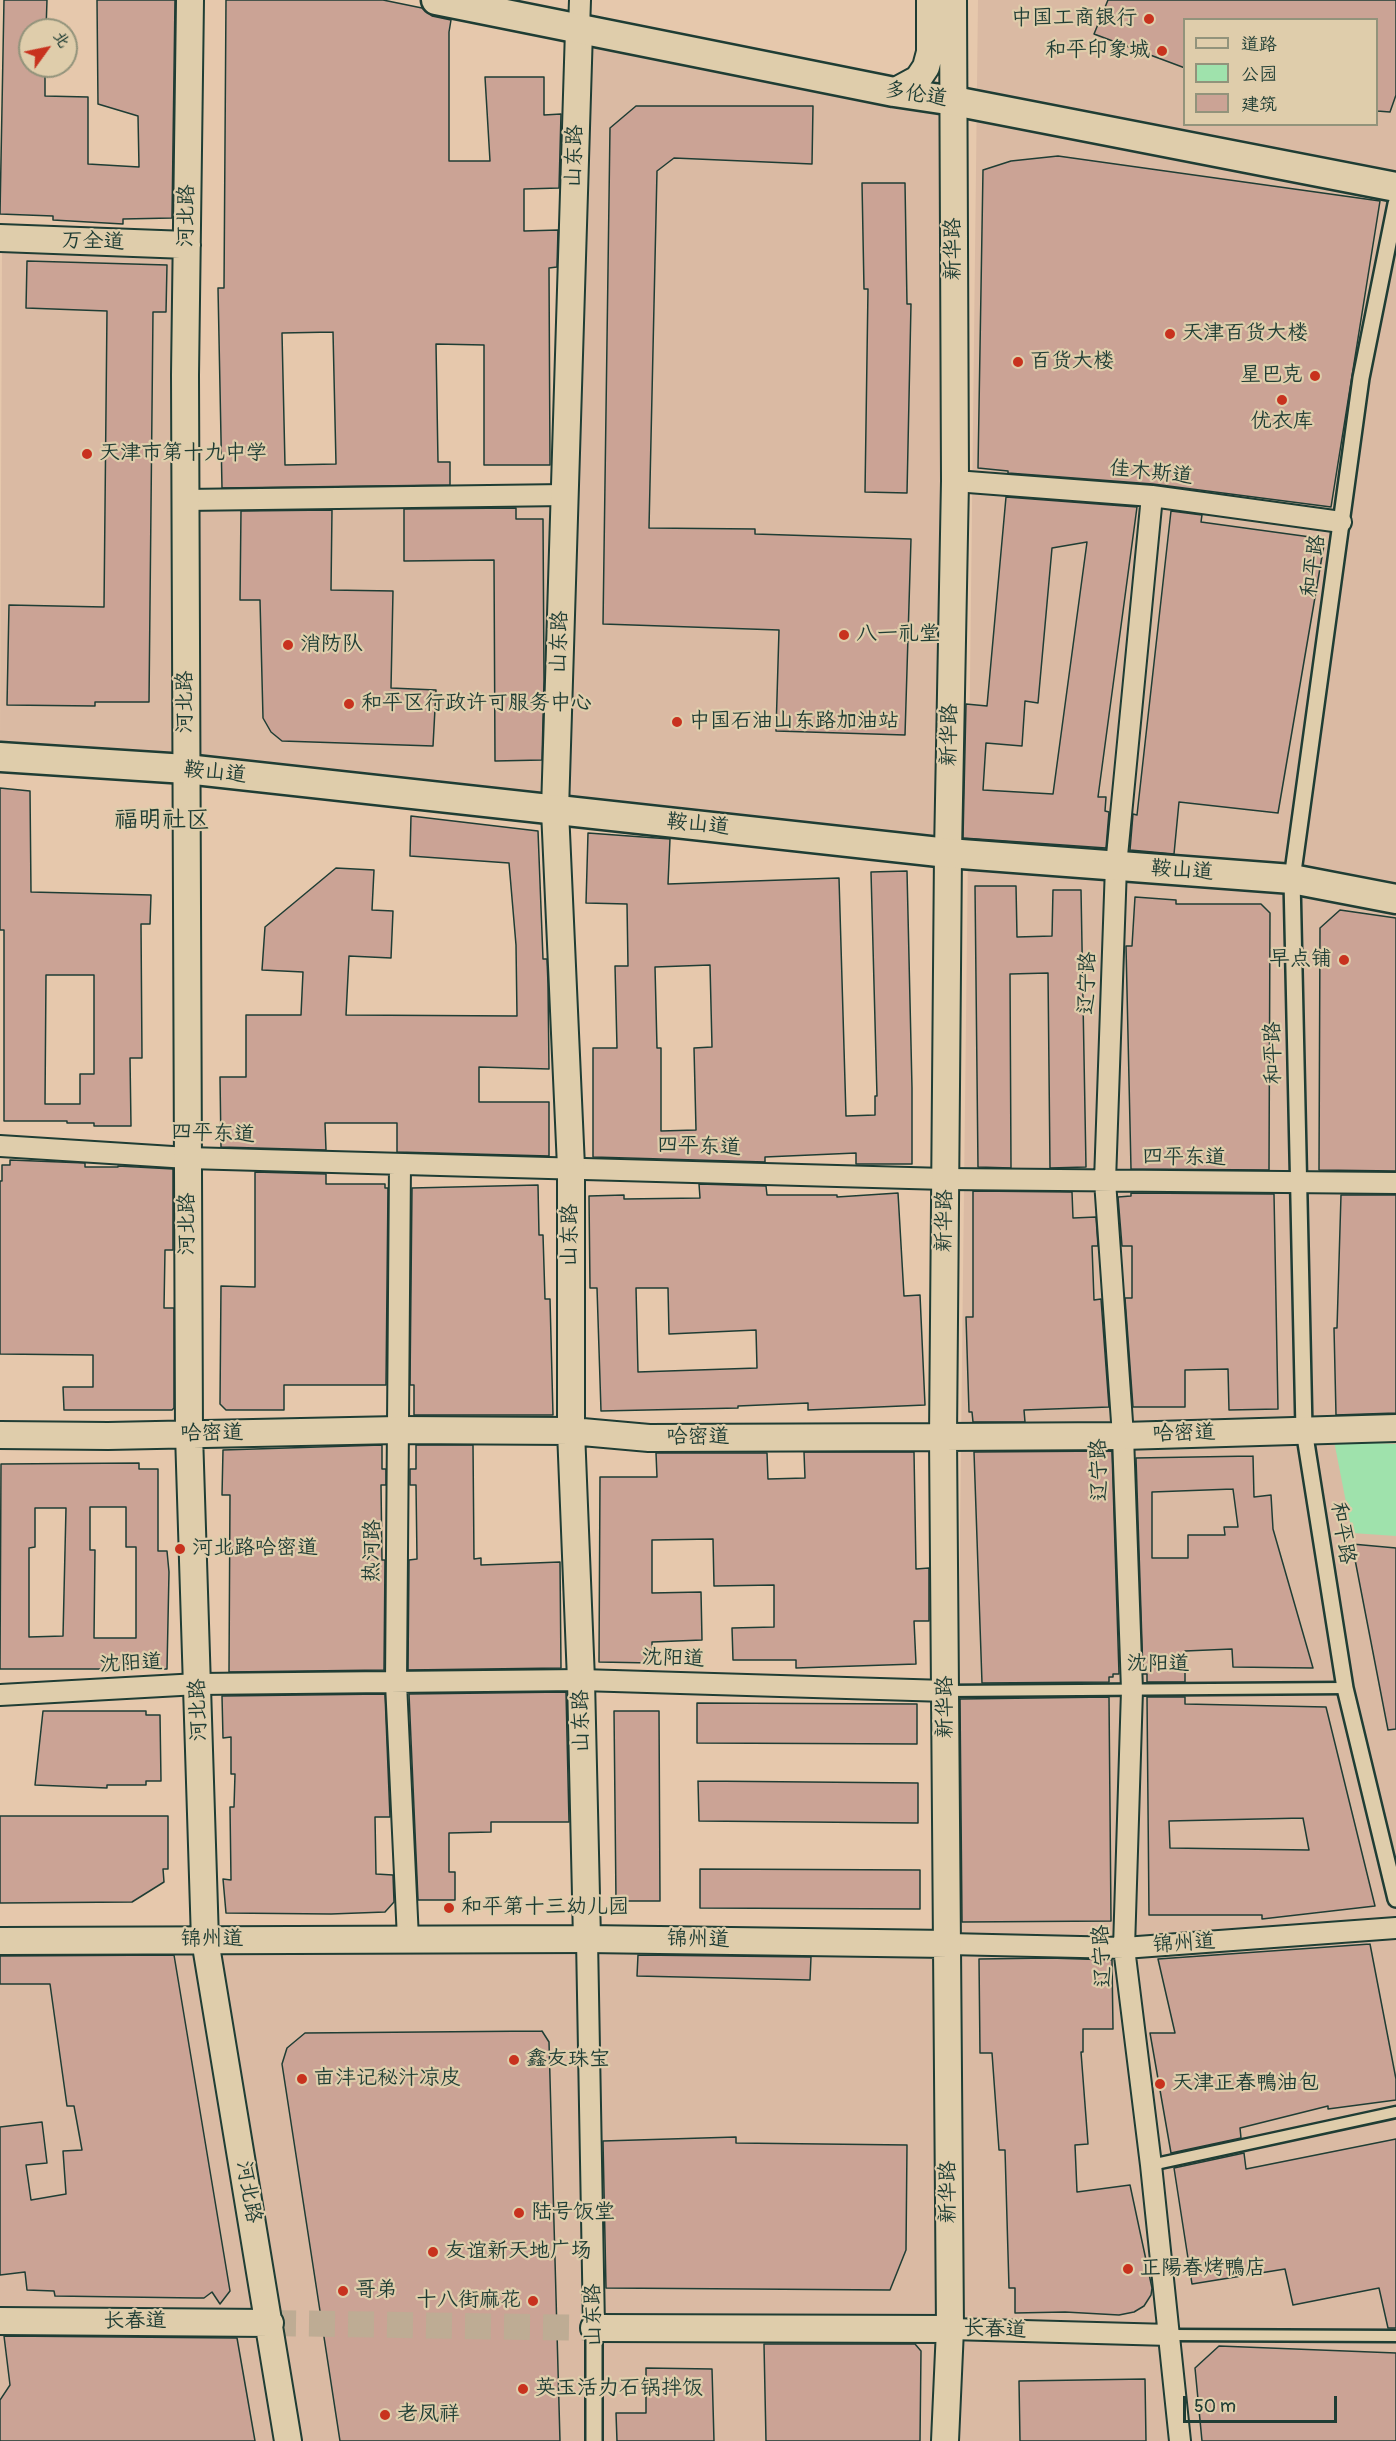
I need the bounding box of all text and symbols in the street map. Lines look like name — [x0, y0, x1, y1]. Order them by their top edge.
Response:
place label: 中国工商银行 — [1011, 6, 1137, 32]
marker: 中国工商银行 — [1142, 12, 1156, 26]
north arrow — [18, 18, 78, 78]
legend — [1183, 18, 1378, 126]
text: 北 — [49, 27, 74, 51]
text: 道路 — [1241, 33, 1277, 56]
place label: 和平印象城 — [1045, 38, 1150, 64]
marker: 和平印象城 — [1155, 44, 1169, 58]
text: 公园 — [1241, 63, 1277, 86]
street label: 多伦道 — [883, 78, 949, 112]
text: 建筑 — [1241, 93, 1277, 116]
street label: 山东路 — [561, 124, 589, 188]
street label: 河北路 — [174, 184, 200, 248]
street label: 新华路 — [941, 218, 967, 280]
street label: 万全道 — [61, 228, 125, 256]
place label: 天津百货大楼 — [1182, 321, 1308, 347]
marker: 天津百货大楼 — [1163, 327, 1177, 341]
place label: 百货大楼 — [1030, 349, 1114, 375]
marker: 百货大楼 — [1011, 355, 1025, 369]
place label: 星巴克 — [1240, 363, 1303, 389]
marker: 星巴克 — [1308, 369, 1322, 383]
marker: 优衣库 — [1275, 393, 1289, 407]
place label: 优衣库 — [1251, 409, 1313, 435]
place label: 天津市第十九中学 — [99, 441, 267, 467]
marker: 天津市第十九中学 — [80, 447, 94, 461]
street label: 佳木斯道 — [1108, 456, 1194, 490]
street label: 和平路 — [1297, 533, 1331, 599]
street label: 山东路 — [546, 610, 574, 674]
place label: 八一礼堂 — [856, 622, 940, 648]
marker: 八一礼堂 — [837, 628, 851, 642]
place label: 消防队 — [300, 632, 363, 658]
marker: 消防队 — [281, 638, 295, 652]
street label: 河北路 — [173, 671, 199, 733]
place label: 和平区行政许可服务中心 — [361, 691, 592, 717]
marker: 和平区行政许可服务中心 — [342, 697, 356, 711]
street label: 新华路 — [937, 703, 963, 767]
place label: 中国石油山东路加油站 — [689, 709, 899, 735]
marker: 中国石油山东路加油站 — [670, 715, 684, 729]
street label: 鞍山道 — [182, 757, 248, 789]
district label: 福明社区 — [114, 807, 210, 835]
street label: 鞍山道 — [665, 809, 731, 841]
street label: 鞍山道 — [1150, 856, 1214, 886]
place label: 早点铺 — [1269, 947, 1332, 973]
street label: 辽宁路 — [1074, 951, 1102, 1015]
marker: 早点铺 — [1337, 953, 1351, 967]
street label: 和平路 — [1261, 1021, 1287, 1085]
street label: 四平东道 — [171, 1120, 255, 1148]
street label: 四平东道 — [657, 1133, 741, 1161]
street label: 四平东道 — [1142, 1145, 1226, 1171]
street label: 新华路 — [932, 1189, 958, 1253]
street label: 河北路 — [175, 1193, 201, 1255]
street label: 山东路 — [558, 1204, 584, 1266]
street label: 哈密道 — [1152, 1420, 1216, 1448]
street label: 哈密道 — [180, 1421, 244, 1447]
street label: 哈密道 — [667, 1425, 729, 1451]
street label: 辽宁路 — [1086, 1438, 1114, 1502]
street label: 和平路 — [1325, 1500, 1359, 1566]
street label: 热河路 — [360, 1519, 386, 1583]
place label: 河北路哈密道 — [192, 1536, 318, 1562]
marker: 河北路哈密道 — [173, 1542, 187, 1556]
street label: 沈阳道 — [641, 1645, 705, 1673]
street label: 沈阳道 — [99, 1650, 163, 1678]
street label: 沈阳道 — [1127, 1652, 1189, 1678]
street label: 新华路 — [933, 1676, 959, 1738]
street label: 河北路 — [185, 1678, 213, 1742]
street label: 山东路 — [569, 1689, 595, 1753]
place label: 和平第十三幼儿园 — [461, 1895, 629, 1921]
marker: 和平第十三幼儿园 — [442, 1901, 456, 1915]
street label: 辽宁路 — [1089, 1924, 1117, 1988]
street label: 锦州道 — [181, 1927, 243, 1953]
street label: 锦州道 — [666, 1927, 730, 1953]
street label: 锦州道 — [1152, 1929, 1216, 1959]
place label: 鑫友珠宝 — [526, 2047, 610, 2073]
marker: 鑫友珠宝 — [507, 2053, 521, 2067]
place label: 亩沣记秘汁凉皮 — [314, 2066, 461, 2092]
place label: 天津正春鴨油包 — [1172, 2071, 1319, 2097]
marker: 亩沣记秘汁凉皮 — [295, 2072, 309, 2086]
marker: 天津正春鴨油包 — [1153, 2077, 1167, 2091]
street label: 河北路 — [230, 2159, 266, 2225]
street label: 新华路 — [936, 2161, 962, 2223]
place label: 陆号饭堂 — [531, 2200, 615, 2226]
marker: 陆号饭堂 — [512, 2206, 526, 2220]
place label: 友谊新天地广场 — [445, 2239, 592, 2265]
marker: 友谊新天地广场 — [426, 2245, 440, 2259]
place label: 正陽春烤鴨店 — [1140, 2256, 1266, 2282]
marker: 正陽春烤鴨店 — [1121, 2262, 1135, 2276]
place label: 哥弟 — [355, 2278, 397, 2304]
street label: 山东路 — [581, 2283, 607, 2347]
marker: 哥弟 — [336, 2284, 350, 2298]
place label: 十八街麻花 — [416, 2288, 521, 2314]
marker: 十八街麻花 — [526, 2294, 540, 2308]
street label: 长春道 — [104, 2309, 166, 2335]
street label: 长春道 — [963, 2316, 1027, 2344]
place label: 英玉活力石锅拌饭 — [535, 2376, 703, 2402]
marker: 英玉活力石锅拌饭 — [516, 2382, 530, 2396]
scale bar — [1186, 2384, 1340, 2422]
text: 50 m — [1194, 2395, 1236, 2418]
place label: 老凤祥 — [397, 2402, 460, 2428]
marker: 老凤祥 — [378, 2408, 392, 2422]

